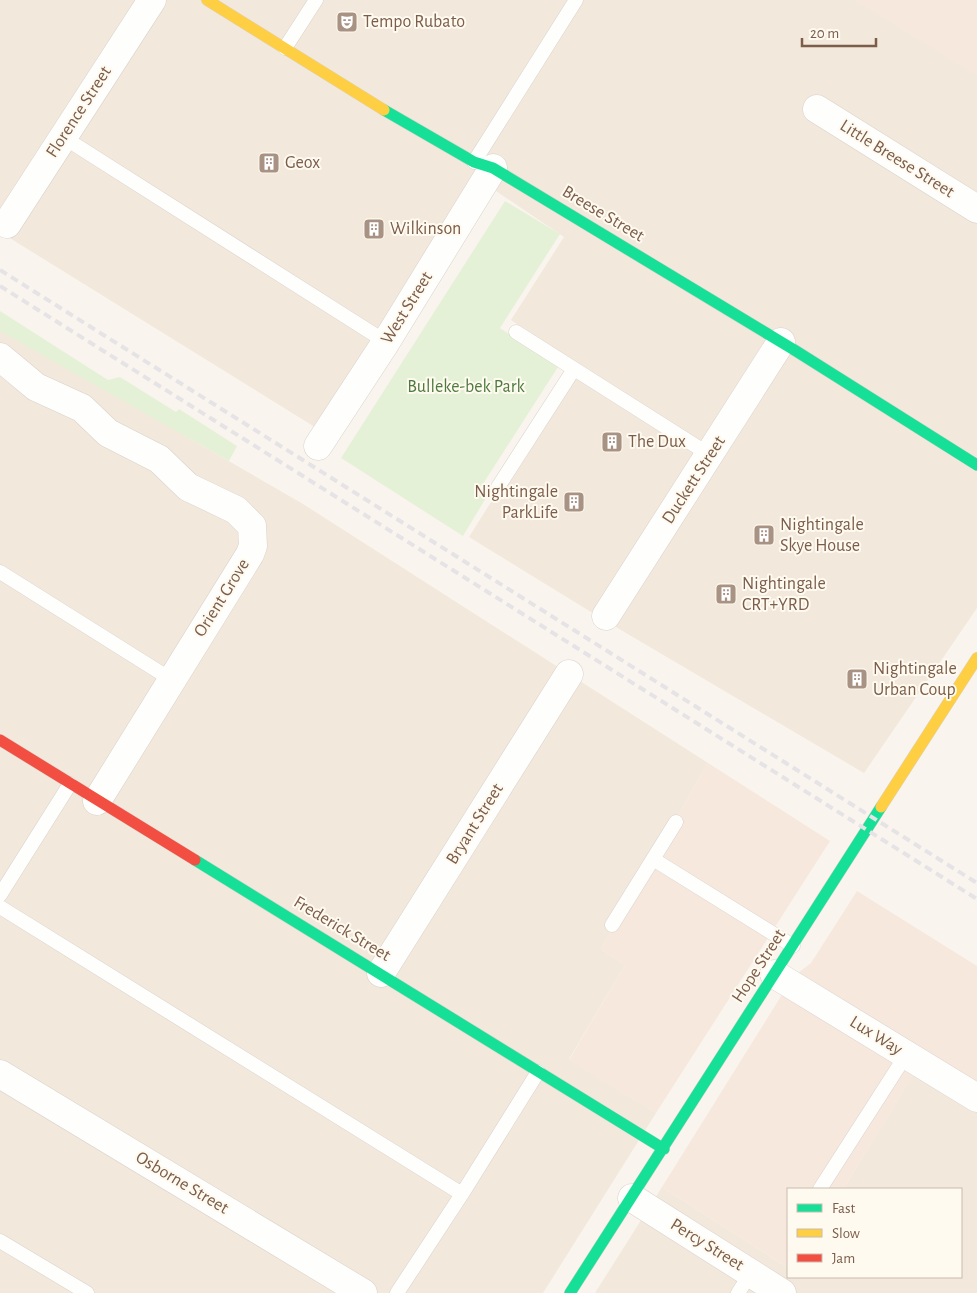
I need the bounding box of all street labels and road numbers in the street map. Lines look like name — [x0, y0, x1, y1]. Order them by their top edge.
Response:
street label: Florence Street — [43, 63, 115, 161]
street label: Little Breese Street — [837, 117, 958, 202]
street label: Breese Street — [559, 183, 647, 246]
street label: West Street — [378, 269, 436, 347]
street label: Duckett Street — [659, 433, 729, 527]
street label: Orient Grove — [191, 556, 253, 640]
street label: Bryant Street — [443, 780, 507, 868]
street label: Frederick Street — [290, 893, 394, 965]
street label: Hope Street — [729, 926, 789, 1006]
street label: Lux Way — [846, 1013, 906, 1059]
street label: Osborne Street — [132, 1148, 232, 1218]
street label: Percy Street — [667, 1215, 747, 1275]

